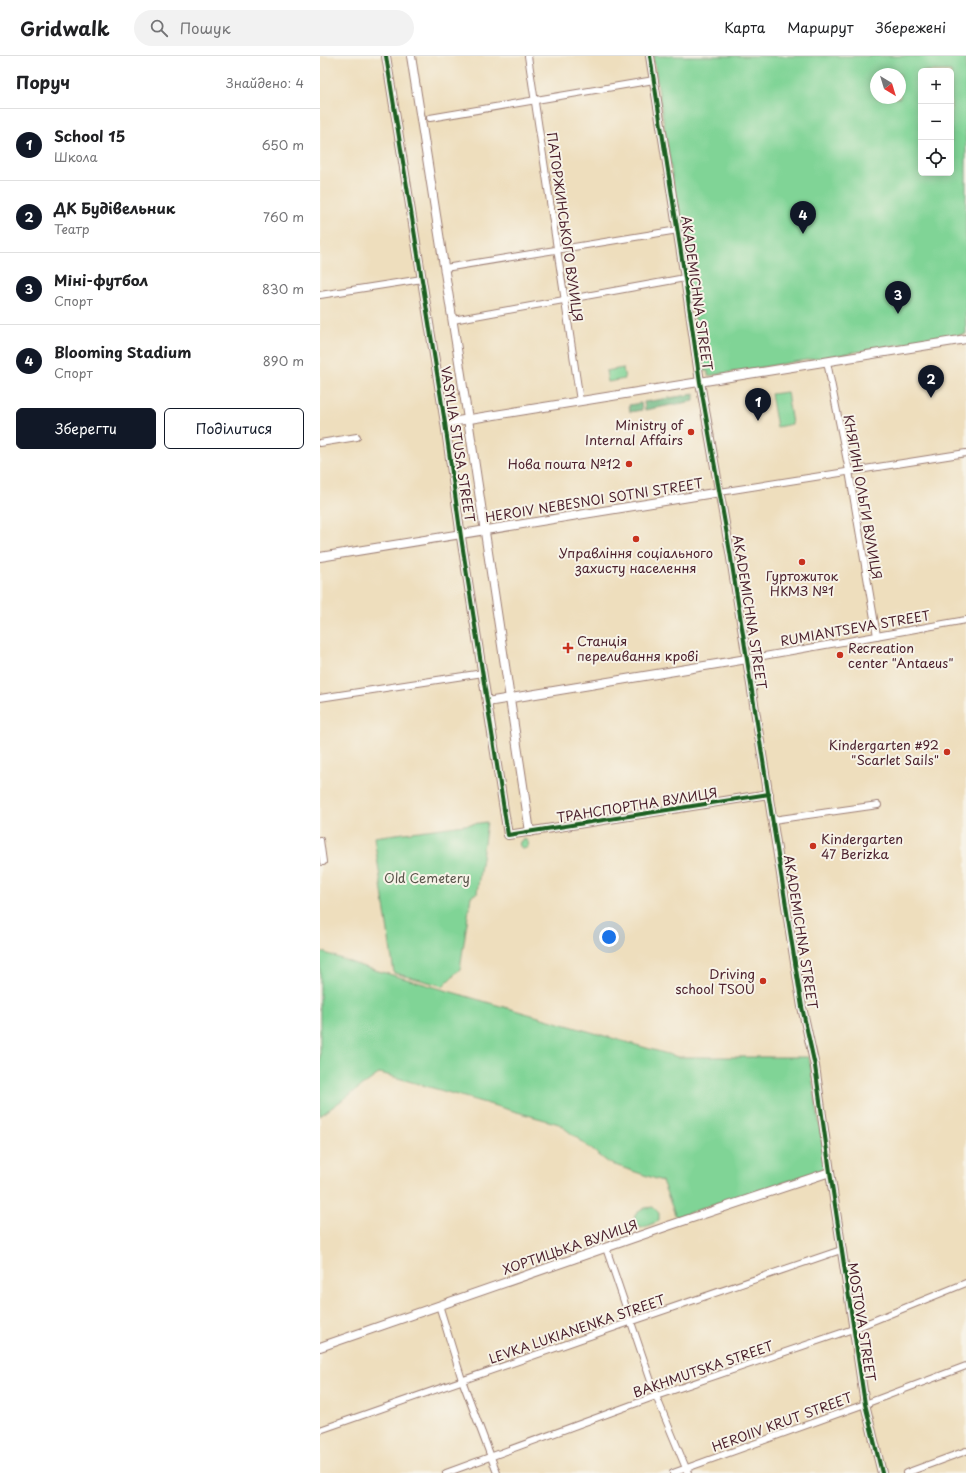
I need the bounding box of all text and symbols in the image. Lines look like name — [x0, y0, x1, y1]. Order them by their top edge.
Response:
search box — [134, 10, 414, 46]
text: Gridwalk — [20, 14, 110, 42]
text: Пошук — [180, 16, 231, 39]
icon: search — [148, 17, 170, 39]
text: Карта — [724, 17, 765, 38]
text: Маршрут — [787, 17, 854, 38]
text: Збережені — [876, 17, 946, 38]
north arrow — [870, 68, 906, 104]
map controls — [918, 68, 954, 176]
button: + — [918, 68, 954, 104]
text: Поруч — [16, 69, 70, 95]
text: Знайдено: 4 — [226, 73, 304, 92]
button: − — [918, 104, 954, 140]
text: School 15 — [54, 124, 125, 147]
street label: ПАТОРЖИНСЬКОГО ВУЛИЦЯ — [543, 131, 588, 323]
text: 1 — [26, 135, 32, 154]
text: 650 m — [262, 135, 304, 154]
button: locate — [918, 140, 954, 176]
text: Школа — [54, 147, 98, 166]
text: ДК Будівельник — [54, 196, 175, 219]
pin: 4 — [790, 201, 816, 234]
text: 2 — [24, 207, 34, 226]
text: 760 m — [263, 207, 304, 226]
street label: AKADEMICHNA STREET — [677, 214, 718, 372]
text: Театр — [54, 219, 90, 238]
text: Міні-футбол — [54, 268, 148, 291]
text: 3 — [25, 279, 33, 298]
text: 830 m — [262, 279, 304, 298]
pin: 3 — [885, 281, 911, 314]
text: Спорт — [54, 291, 93, 310]
text: Blooming Stadium — [54, 340, 191, 363]
text: 4 — [25, 351, 33, 370]
text: 890 m — [263, 351, 304, 370]
text: Спорт — [54, 363, 93, 382]
street label: VASYLIA STUSA STREET — [437, 365, 480, 523]
pin: 2 — [918, 365, 944, 398]
pin: 1 — [745, 388, 771, 421]
button: Зберегти — [16, 408, 156, 449]
button: Поділитися — [164, 408, 304, 449]
street label: КНЯГИНІ ОЛЬГИ ВУЛИЦЯ — [840, 413, 887, 581]
place label: Ministry of Internal Affairs — [585, 415, 684, 449]
marker: Ministry of Internal Affairs — [686, 427, 696, 437]
place label: Нова пошта №12 — [508, 454, 621, 473]
marker: Нова пошта №12 — [624, 459, 634, 469]
street label: HEROIV NEBESNOI SOTNI STREET — [484, 473, 704, 526]
street label: AKADEMICHNA STREET — [729, 533, 772, 690]
marker: Управління соціального захисту населення — [631, 534, 641, 544]
place label: Управління соціального захисту населення — [559, 543, 713, 577]
marker: Гуртожиток НКМЗ №1 — [797, 557, 807, 567]
place label: Гуртожиток НКМЗ №1 — [766, 566, 838, 600]
street label: RUMIANTSEVA STREET — [779, 605, 931, 650]
place label: Станція переливання крові — [577, 631, 699, 665]
place label: Recreation center "Antaeus" — [848, 638, 954, 672]
marker: Станція переливання крові — [562, 642, 574, 654]
marker: Recreation center "Antaeus" — [835, 650, 845, 660]
place label: Kindergarten #92 "Scarlet Sails" — [829, 735, 939, 769]
marker: Kindergarten #92 "Scarlet Sails" — [942, 747, 952, 757]
street label: ТРАНСПОРТНА ВУЛИЦЯ — [555, 782, 719, 827]
place label: Kindergarten 47 Berizka — [821, 829, 903, 863]
marker: Kindergarten 47 Berizka — [808, 841, 818, 851]
street label: AKADEMICHNA STREET — [780, 853, 823, 1010]
park label: Old Cemetery — [384, 868, 470, 887]
your location — [599, 927, 619, 947]
place label: Driving school TSOU — [675, 964, 755, 998]
marker: Driving school TSOU — [758, 976, 768, 986]
street label: ХОРТИЦЬКА ВУЛИЦЯ — [500, 1214, 640, 1279]
street label: MOSTOVA STREET — [844, 1261, 881, 1383]
street label: LEVKA LUKIANENKA STREET — [486, 1289, 668, 1368]
street label: BAKHMUTSKA STREET — [630, 1335, 776, 1402]
street label: HEROIIV KRUT STREET — [709, 1387, 855, 1456]

